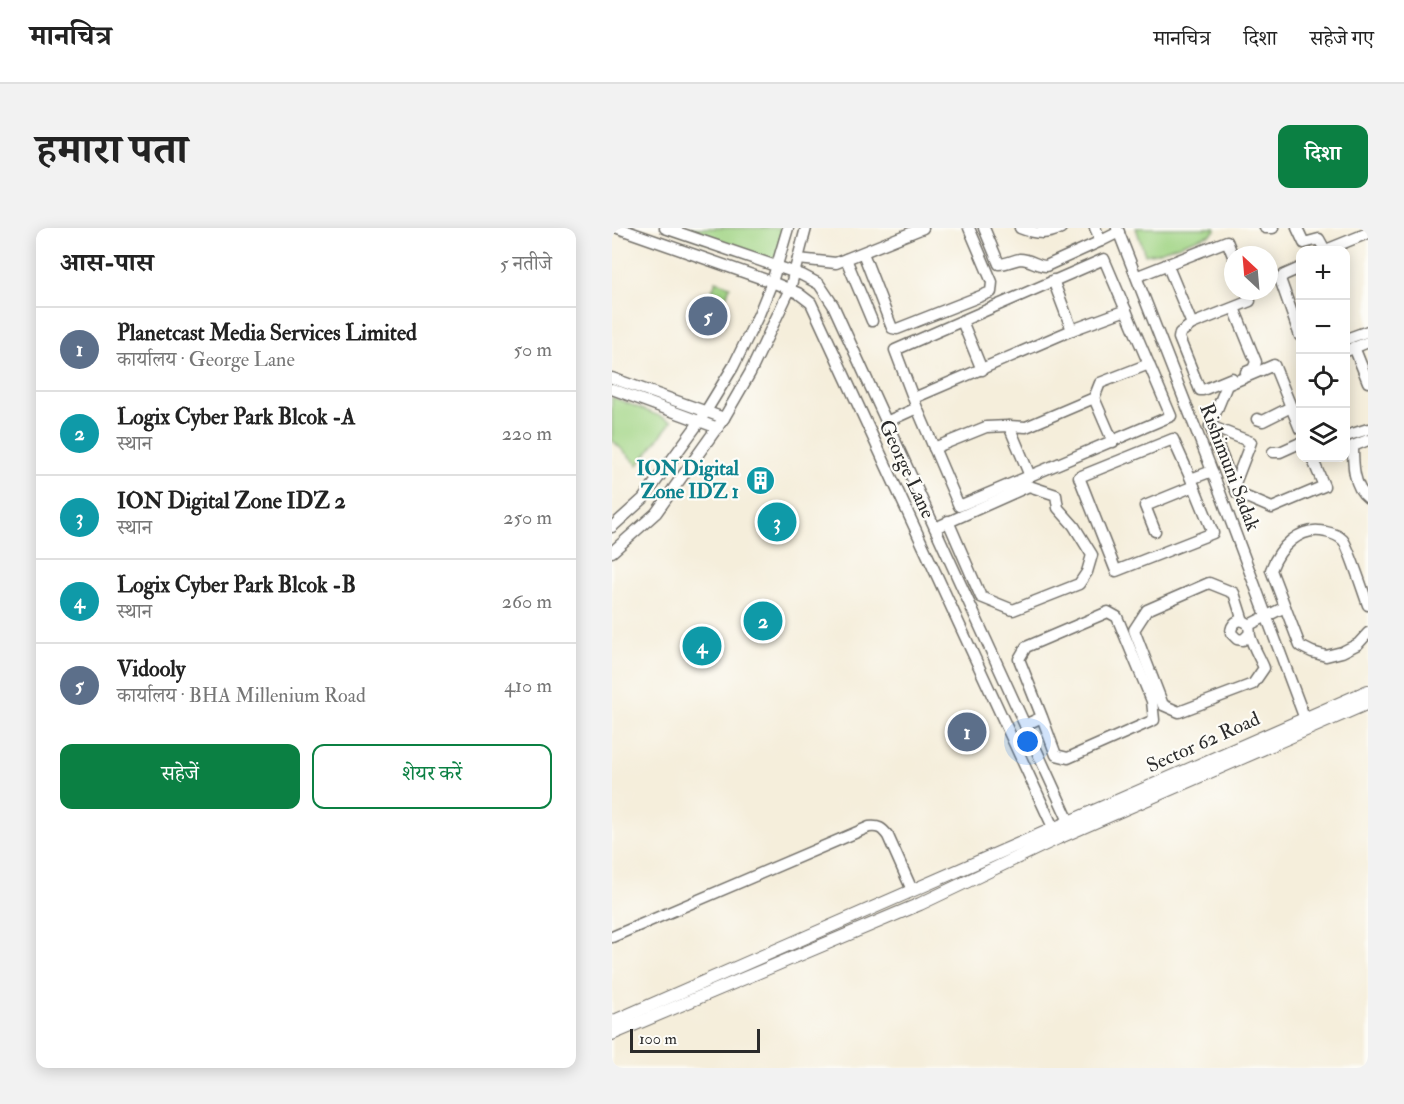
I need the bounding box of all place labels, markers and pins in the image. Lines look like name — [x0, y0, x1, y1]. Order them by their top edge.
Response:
pin: 5 — [688, 294, 728, 338]
place label: ION Digital Zone IDZ 1 — [637, 456, 740, 504]
building icon: ION Digital Zone IDZ 1 — [744, 464, 776, 496]
pin: 3 — [758, 500, 796, 544]
pin: 2 — [744, 598, 782, 644]
pin: 4 — [682, 624, 722, 668]
pin: 1 — [948, 710, 986, 754]

